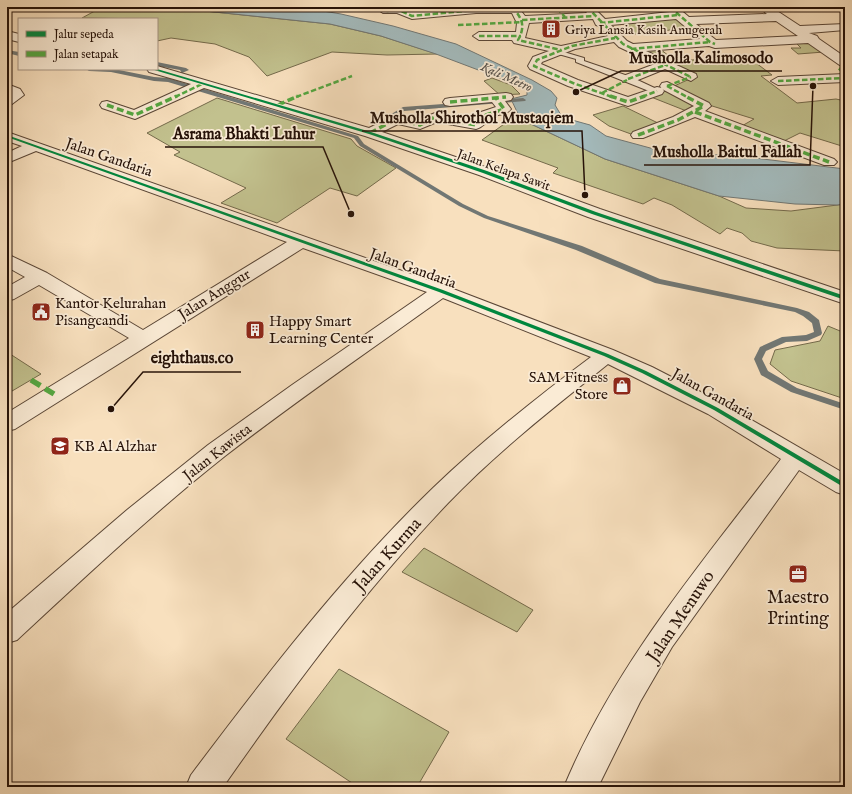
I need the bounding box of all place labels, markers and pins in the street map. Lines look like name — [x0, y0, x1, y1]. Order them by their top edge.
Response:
building icon: Griya Lansia Kasih Anugerah — [540, 18, 562, 40]
place label: Griya Lansia Kasih Anugerah — [565, 22, 722, 39]
callout: Musholla Kalimosodo — [621, 43, 782, 71]
callout: Musholla Shirothol Mustaqiem — [362, 103, 582, 131]
callout: Asrama Bhakti Luhur — [165, 119, 323, 147]
callout: Musholla Baitul Fallah — [644, 137, 810, 165]
place label: Kantor Kelurahan Pisangcandi — [55, 294, 166, 330]
public building icon: Kantor Kelurahan Pisangcandi — [30, 301, 52, 323]
place label: Happy Smart Learning Center — [269, 312, 374, 348]
building icon: Happy Smart Learning Center — [244, 319, 266, 341]
callout: eighthaus.co — [143, 344, 241, 372]
place label: SAM Fitness Store — [529, 368, 608, 404]
shop icon: SAM Fitness Store — [611, 375, 633, 397]
school or university icon: KB Al Alzhar — [49, 435, 71, 457]
place label: KB Al Alzhar — [74, 437, 157, 456]
office icon: Maestro Printing — [787, 563, 809, 585]
place label: Maestro Printing — [767, 587, 829, 631]

